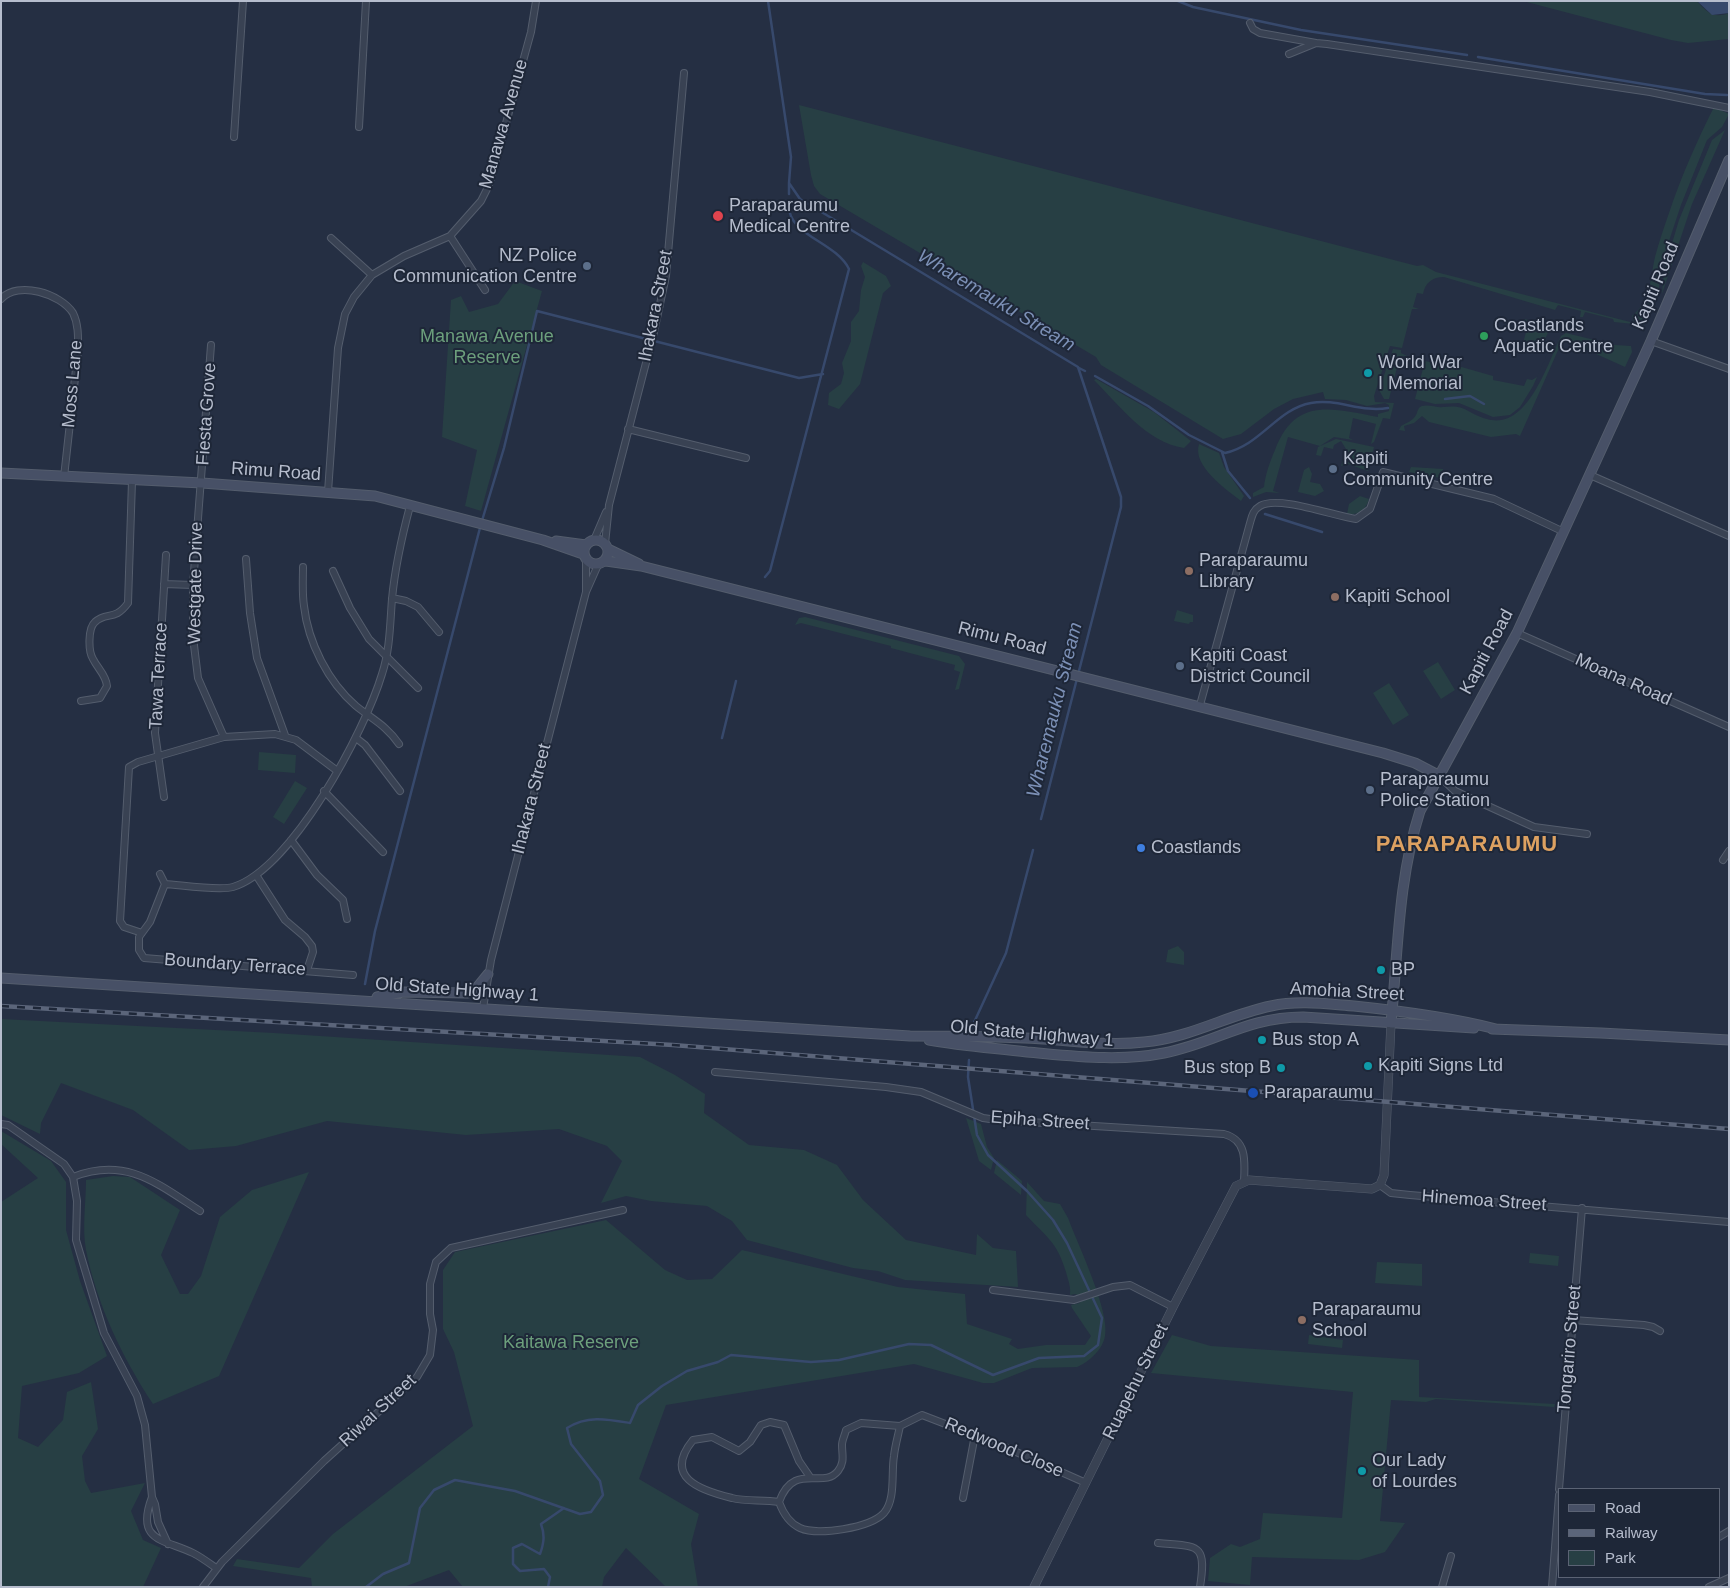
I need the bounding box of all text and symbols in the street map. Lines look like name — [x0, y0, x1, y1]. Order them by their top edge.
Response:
street label: Manawa Avenue — [475, 57, 533, 191]
place label: Paraparaumu Medical Centre — [729, 195, 850, 238]
marker: Paraparaumu Medical Centre — [711, 209, 725, 223]
street label: Kapiti Road — [1628, 239, 1684, 333]
place label: NZ Police Communication Centre — [393, 245, 577, 288]
water label: Wharemauku Stream — [913, 245, 1079, 357]
street label: Ihakara Street — [635, 248, 677, 364]
marker: NZ Police Communication Centre — [581, 260, 593, 272]
place label: Coastlands Aquatic Centre — [1494, 315, 1613, 358]
park label: Manawa Avenue Reserve — [420, 326, 554, 368]
marker: Coastlands Aquatic Centre — [1478, 330, 1490, 342]
street label: Moss Lane — [58, 339, 88, 429]
place label: World War I Memorial — [1378, 352, 1462, 394]
street label: Fiesta Grove — [193, 362, 221, 466]
marker: World War I Memorial — [1362, 367, 1374, 379]
place label: Kapiti Community Centre — [1343, 448, 1493, 490]
street label: Rimu Road — [230, 458, 322, 486]
marker: Kapiti Community Centre — [1327, 463, 1339, 475]
street label: Westgate Drive — [184, 521, 208, 645]
place label: Paraparaumu Library — [1199, 550, 1308, 592]
marker: Paraparaumu Library — [1183, 565, 1195, 577]
place label: Kapiti School — [1345, 586, 1450, 608]
marker: Kapiti School — [1329, 591, 1341, 603]
street label: Kapiti Road — [1456, 606, 1518, 698]
street label: Rimu Road — [956, 618, 1048, 660]
water label: Wharemauku Stream — [1022, 620, 1088, 800]
street label: Tawa Terrace — [145, 622, 173, 730]
place label: Kapiti Coast District Council — [1190, 645, 1310, 688]
street label: Moana Road — [1572, 649, 1674, 711]
marker: Kapiti Coast District Council — [1174, 660, 1186, 672]
street label: Ihakara Street — [508, 742, 556, 856]
place label: Paraparaumu Police Station — [1380, 769, 1490, 812]
marker: Paraparaumu Police Station — [1364, 784, 1376, 796]
district label: PARAPARAUMU — [1374, 832, 1560, 858]
place label: Coastlands — [1151, 837, 1241, 859]
marker: Coastlands — [1135, 842, 1147, 854]
street label: Boundary Terrace — [163, 949, 307, 981]
place label: BP — [1391, 959, 1415, 981]
marker: BP — [1375, 964, 1387, 976]
street label: Old State Highway 1 — [374, 974, 540, 1006]
street label: Amohia Street — [1289, 978, 1405, 1006]
street label: Old State Highway 1 — [949, 1016, 1115, 1052]
place label: Bus stop A — [1272, 1029, 1359, 1051]
marker: Bus stop A — [1256, 1034, 1268, 1046]
place label: Kapiti Signs Ltd — [1378, 1055, 1503, 1077]
place label: Bus stop B — [1184, 1057, 1271, 1079]
marker: Kapiti Signs Ltd — [1362, 1060, 1374, 1072]
marker: Bus stop B — [1275, 1062, 1287, 1074]
place label: Paraparaumu — [1264, 1082, 1373, 1104]
marker: Paraparaumu — [1246, 1086, 1260, 1100]
street label: Epiha Street — [990, 1107, 1090, 1135]
street label: Hinemoa Street — [1421, 1186, 1547, 1216]
street label: Tongariro Street — [1554, 1284, 1586, 1414]
place label: Paraparaumu School — [1312, 1299, 1421, 1342]
marker: Paraparaumu School — [1296, 1314, 1308, 1326]
street label: Ruapehu Street — [1099, 1321, 1173, 1443]
park label: Kaitawa Reserve — [503, 1332, 639, 1354]
street label: Riwai Street — [335, 1370, 421, 1452]
street label: Redwood Close — [941, 1413, 1067, 1483]
place label: Our Lady of Lourdes — [1372, 1450, 1457, 1492]
marker: Our Lady of Lourdes — [1356, 1465, 1368, 1477]
legend — [1558, 1488, 1720, 1578]
text: Road — [1605, 1499, 1641, 1516]
text: Railway — [1605, 1524, 1658, 1541]
text: Park — [1605, 1549, 1636, 1566]

